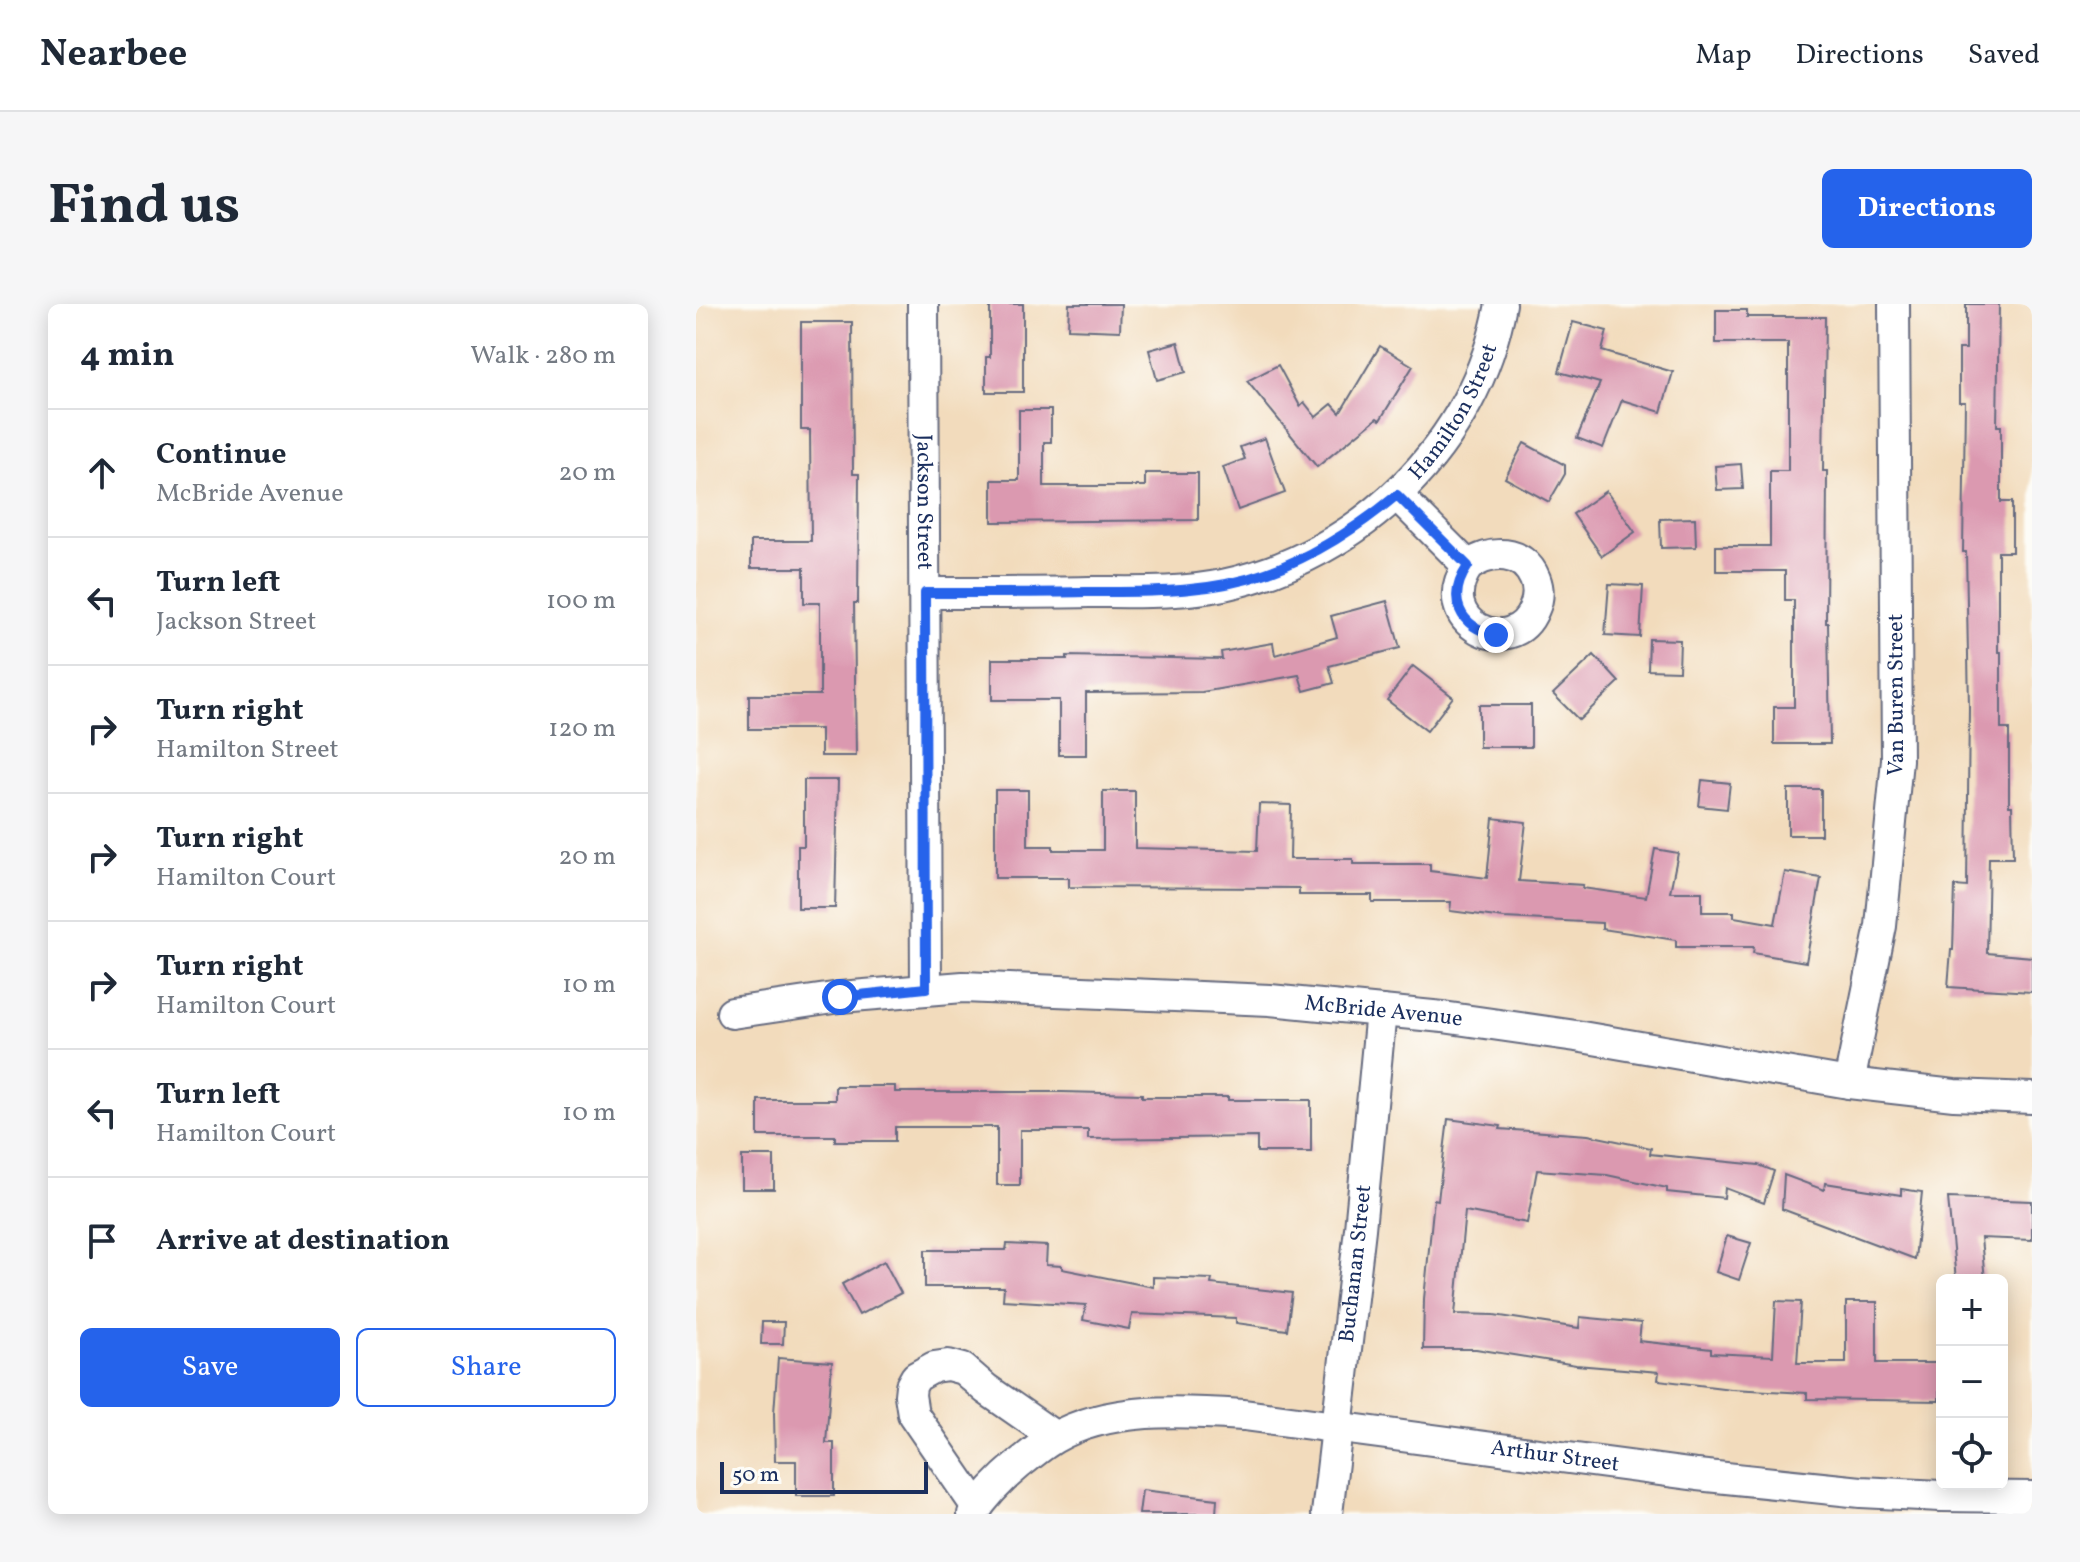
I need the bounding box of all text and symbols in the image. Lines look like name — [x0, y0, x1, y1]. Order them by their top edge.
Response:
text: Nearbee — [40, 29, 187, 82]
text: Map — [1696, 36, 1752, 75]
text: Directions — [1796, 36, 1924, 75]
text: Saved — [1968, 36, 2040, 75]
text: Find us — [48, 169, 240, 247]
button: Directions — [1822, 169, 2032, 248]
text: 4 min — [80, 333, 175, 380]
text: Walk · 280 m — [470, 338, 616, 374]
street label: Hamilton Street — [1402, 340, 1506, 487]
text: Continue — [156, 434, 287, 476]
street label: Jackson Street — [908, 434, 940, 570]
icon: ahead — [80, 451, 124, 495]
text: 20 m — [558, 455, 616, 491]
text: McBride Avenue — [156, 476, 343, 512]
text: Turn left — [156, 562, 280, 604]
icon: left — [80, 579, 124, 623]
text: 100 m — [546, 583, 616, 619]
text: Jackson Street — [156, 604, 316, 640]
street label: Van Buren Street — [1880, 613, 1913, 778]
route end — [1478, 617, 1514, 653]
text: Turn right — [156, 690, 304, 732]
icon: right — [80, 707, 124, 751]
text: 120 m — [548, 711, 616, 747]
text: Hamilton Street — [156, 732, 339, 768]
text: Turn right — [156, 818, 304, 860]
icon: right — [80, 835, 124, 879]
text: 20 m — [558, 839, 616, 875]
text: Hamilton Court — [156, 860, 336, 896]
text: Turn right — [156, 946, 304, 988]
icon: right — [80, 963, 124, 1007]
text: 10 m — [562, 967, 616, 1003]
route start — [822, 979, 858, 1015]
text: Hamilton Court — [156, 988, 336, 1024]
street label: McBride Avenue — [1303, 988, 1465, 1035]
text: Turn left — [156, 1074, 280, 1116]
icon: left — [80, 1091, 124, 1135]
text: 10 m — [562, 1095, 616, 1131]
text: Hamilton Court — [156, 1116, 336, 1152]
street label: Buchanan Street — [1331, 1183, 1380, 1344]
icon: arrive — [80, 1219, 124, 1263]
text: Arrive at destination — [156, 1220, 450, 1262]
map controls — [1936, 1274, 2008, 1490]
button: + — [1936, 1274, 2008, 1346]
button: Save — [80, 1328, 340, 1407]
button: Share — [356, 1328, 616, 1407]
button: − — [1936, 1346, 2008, 1418]
button: locate — [1936, 1418, 2008, 1490]
street label: Arthur Street — [1489, 1432, 1622, 1480]
scale bar — [720, 1458, 928, 1494]
text: 50 m — [732, 1460, 779, 1491]

